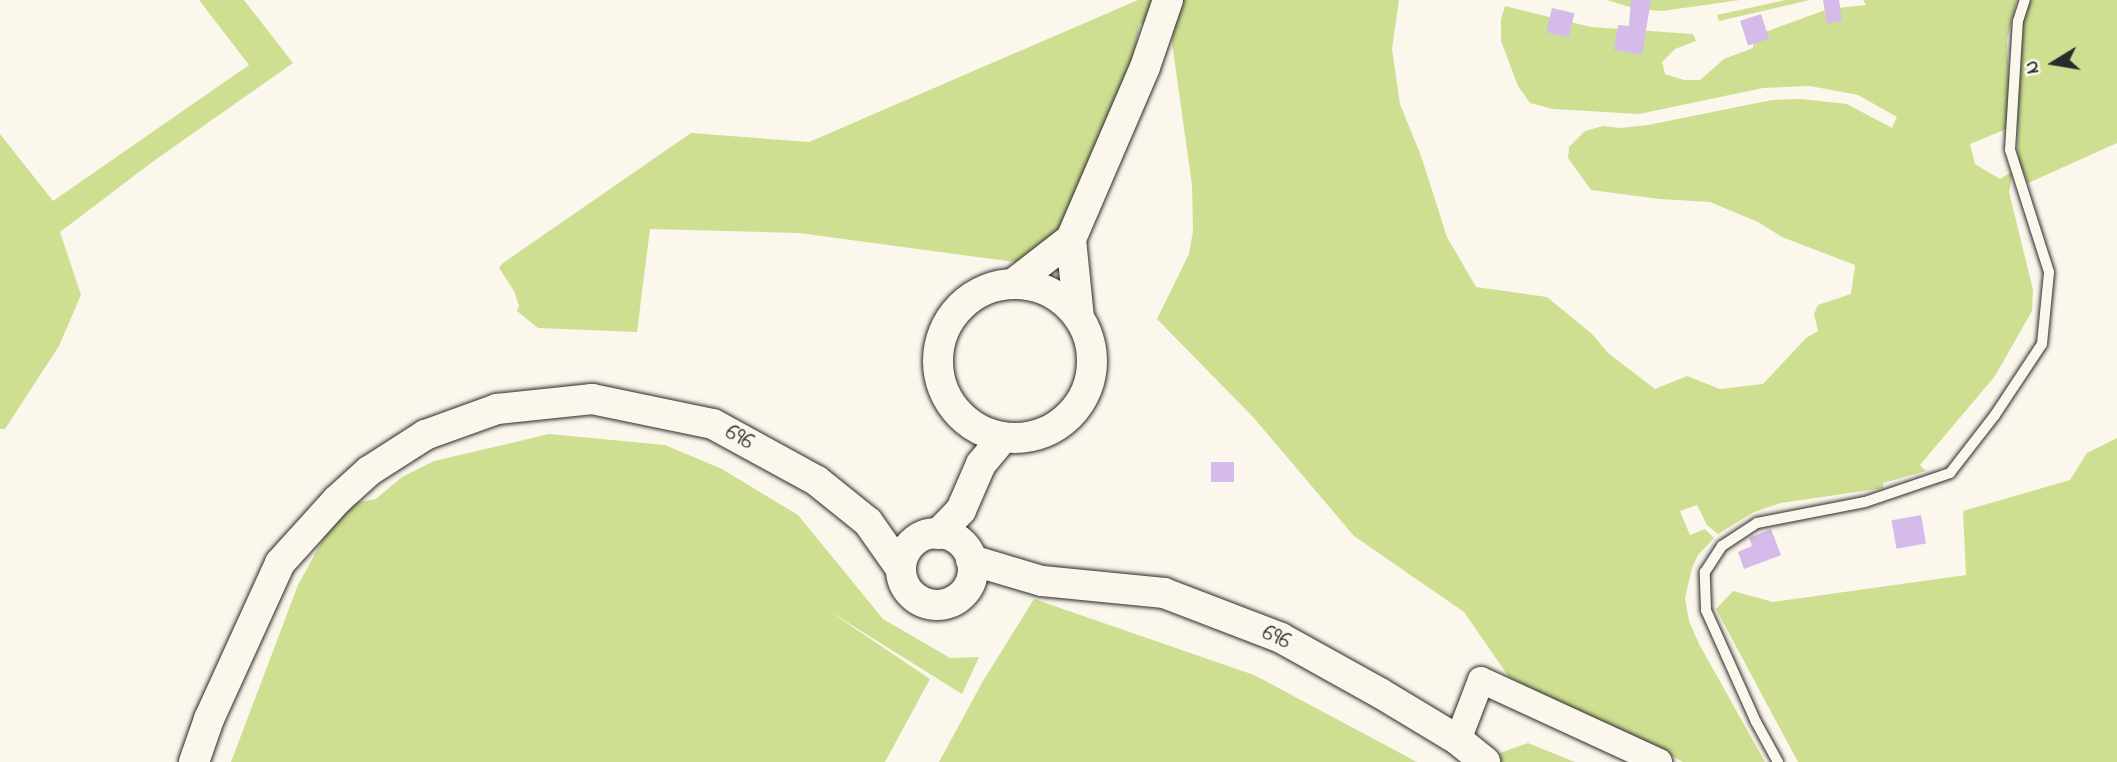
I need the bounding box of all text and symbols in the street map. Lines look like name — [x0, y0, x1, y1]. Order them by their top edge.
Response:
north arrow — [2019, 28, 2089, 98]
text: N — [2018, 58, 2047, 76]
street label: 696 — [720, 419, 758, 457]
street label: 696 — [1257, 619, 1295, 657]

